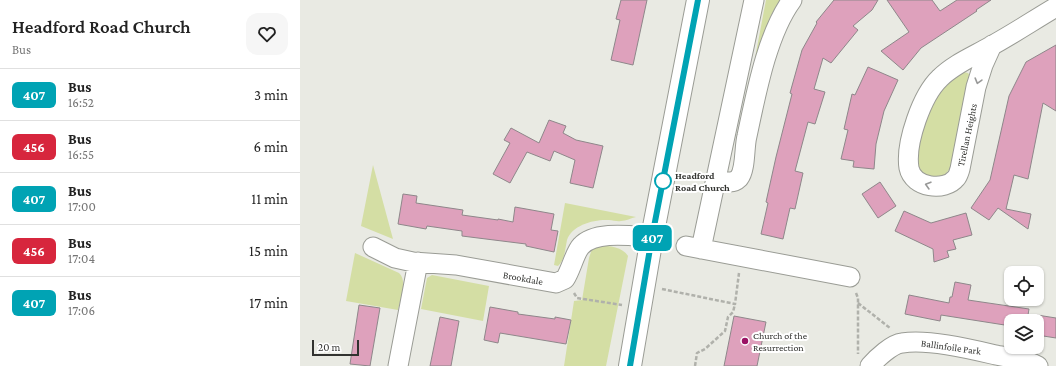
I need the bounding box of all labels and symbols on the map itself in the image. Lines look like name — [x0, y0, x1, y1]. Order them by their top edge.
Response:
one-way arrow — [974, 78, 983, 85]
street label: Tirellan Heights — [955, 103, 979, 167]
place label: Headford Road Church — [675, 170, 730, 193]
marker: Headford Road Church — [654, 172, 672, 190]
one-way arrow — [925, 181, 932, 189]
line badge: 407 — [629, 225, 675, 251]
street label: Brookdale — [502, 269, 544, 287]
place label: Church of the Resurrection — [753, 330, 808, 353]
marker: Church of the Resurrection — [740, 336, 750, 346]
street label: Ballinfoile Park — [920, 337, 982, 357]
scale bar — [312, 338, 359, 357]

